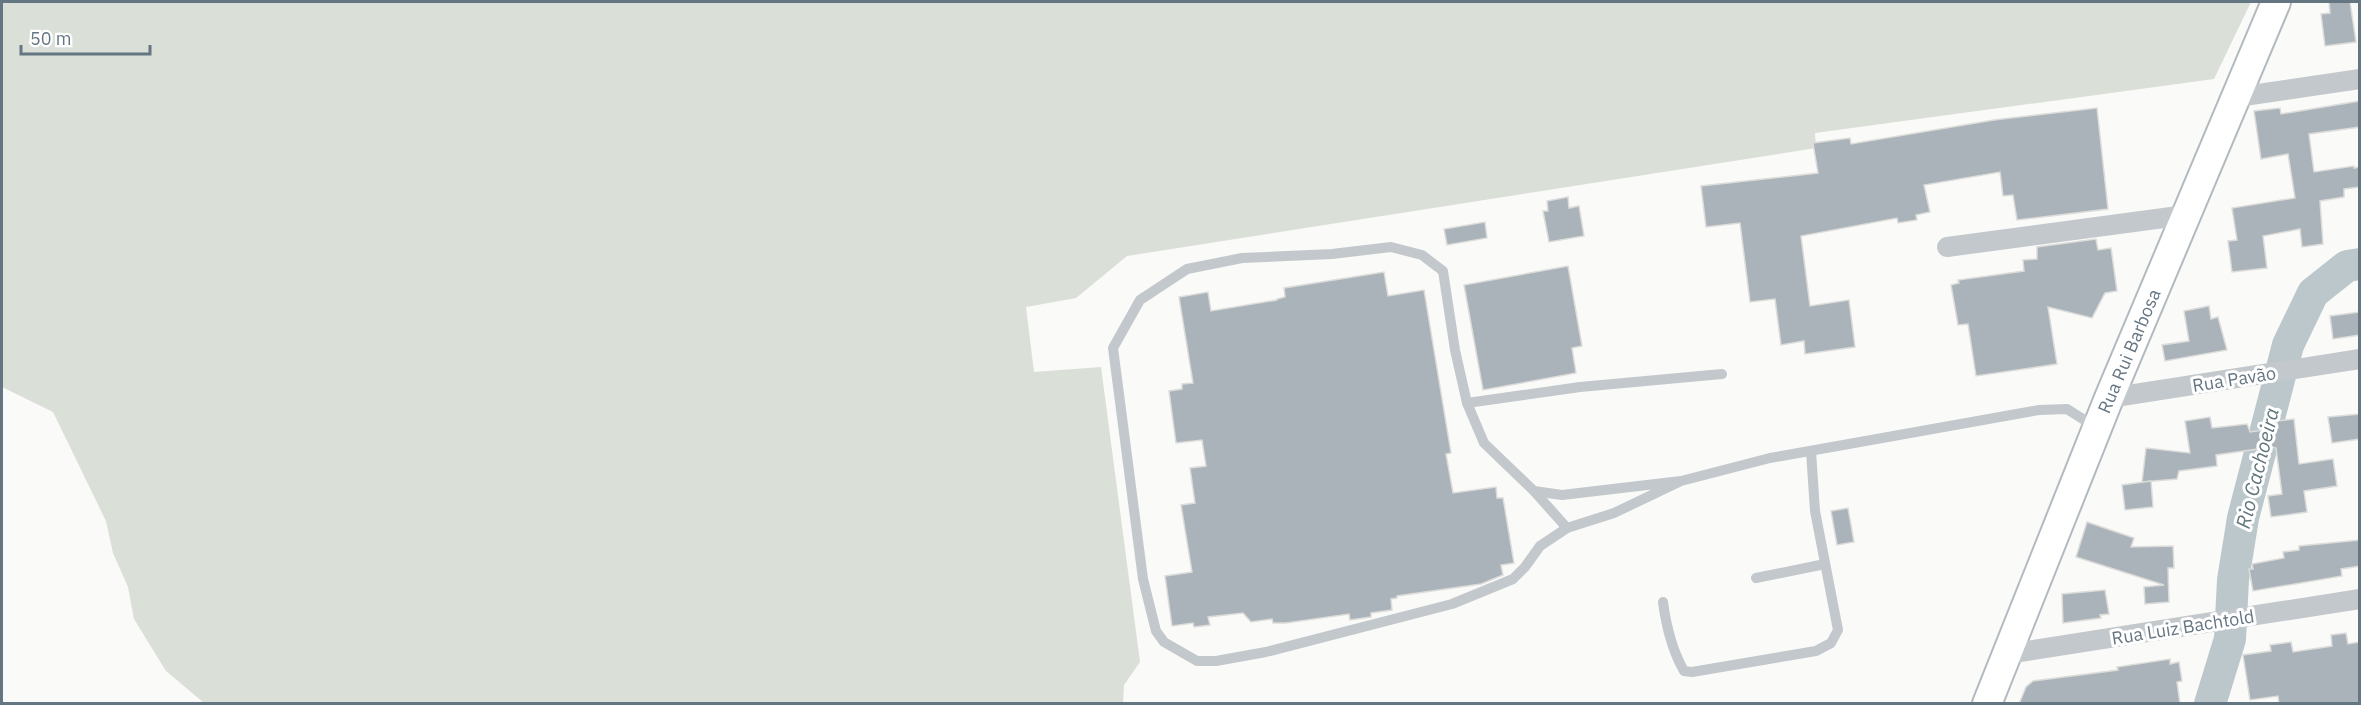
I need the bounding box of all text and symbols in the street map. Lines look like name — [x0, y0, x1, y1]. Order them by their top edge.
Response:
scale bar — [21, 18, 150, 56]
text: 50 m — [30, 27, 72, 50]
street label: Rua Rui Barbosa — [2092, 285, 2166, 417]
street label: Rua Pavão — [2191, 361, 2277, 397]
water label: Rio Cachoeira — [2229, 405, 2285, 531]
street label: Rua Luiz Bachtold — [2110, 604, 2256, 650]

